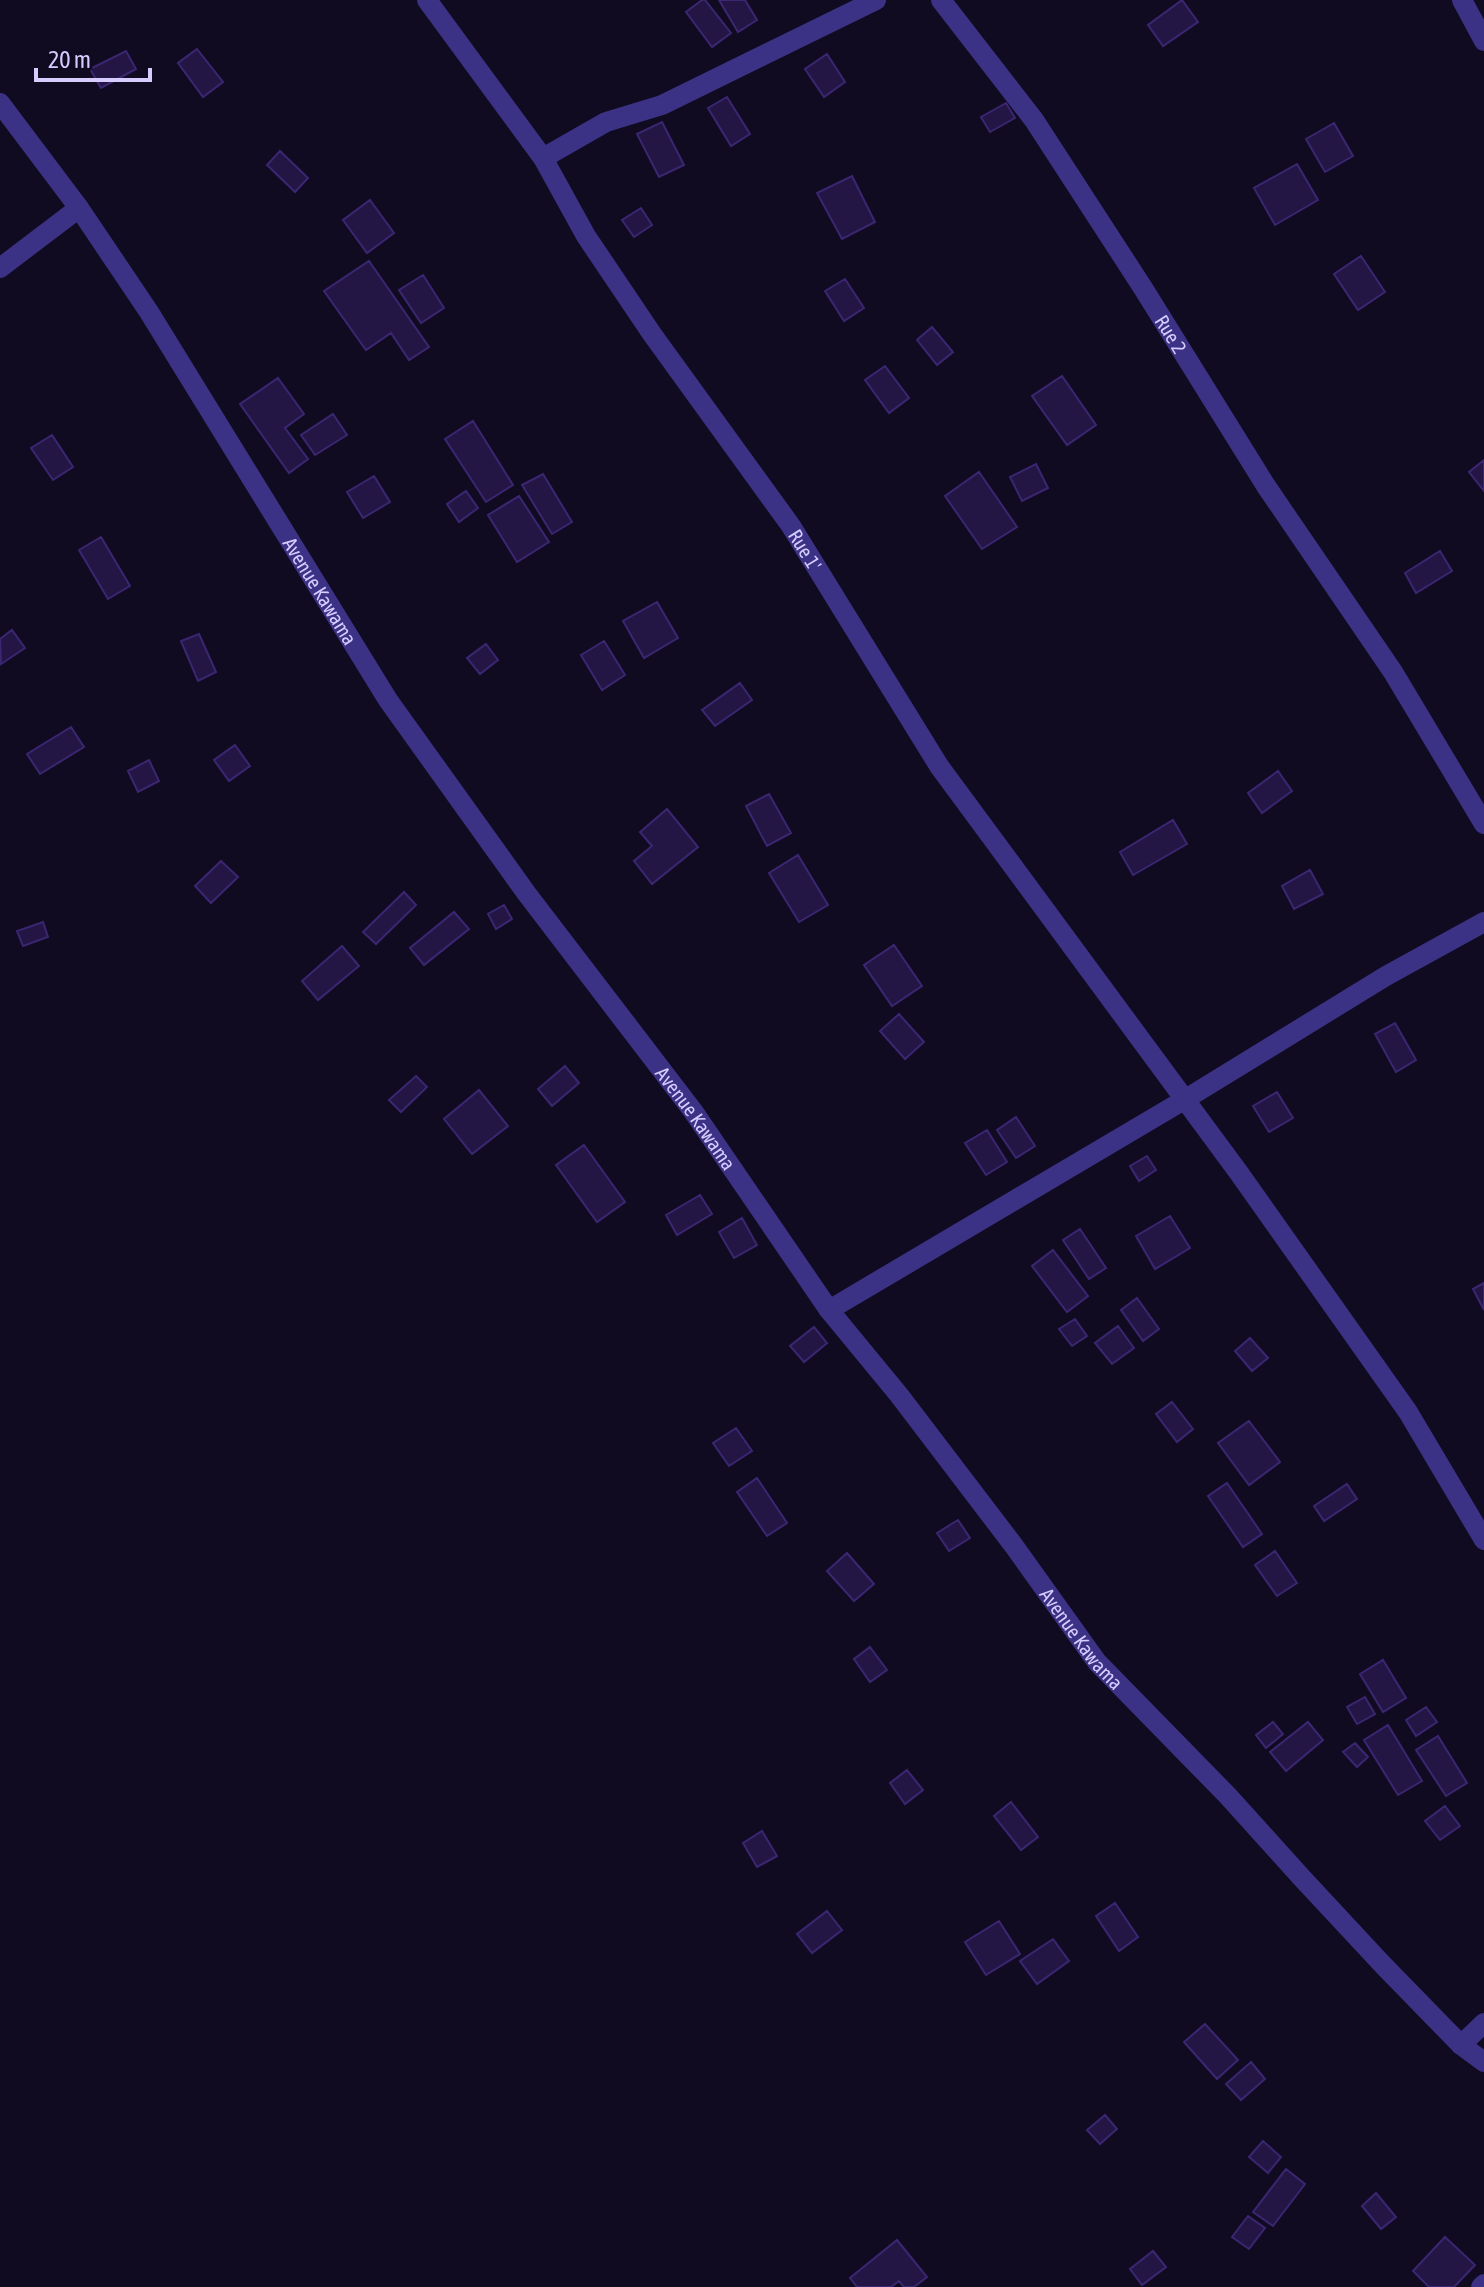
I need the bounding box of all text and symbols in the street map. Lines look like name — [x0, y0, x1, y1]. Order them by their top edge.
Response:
scale bar — [36, 32, 150, 82]
text: 20 m — [48, 46, 91, 73]
street label: Rue 2 — [1151, 310, 1192, 357]
street label: Rue 1' — [784, 525, 827, 574]
street label: Avenue Kawama — [279, 533, 362, 648]
street label: Avenue Kawama — [652, 1062, 741, 1174]
street label: Avenue Kawama — [1036, 1583, 1128, 1694]

